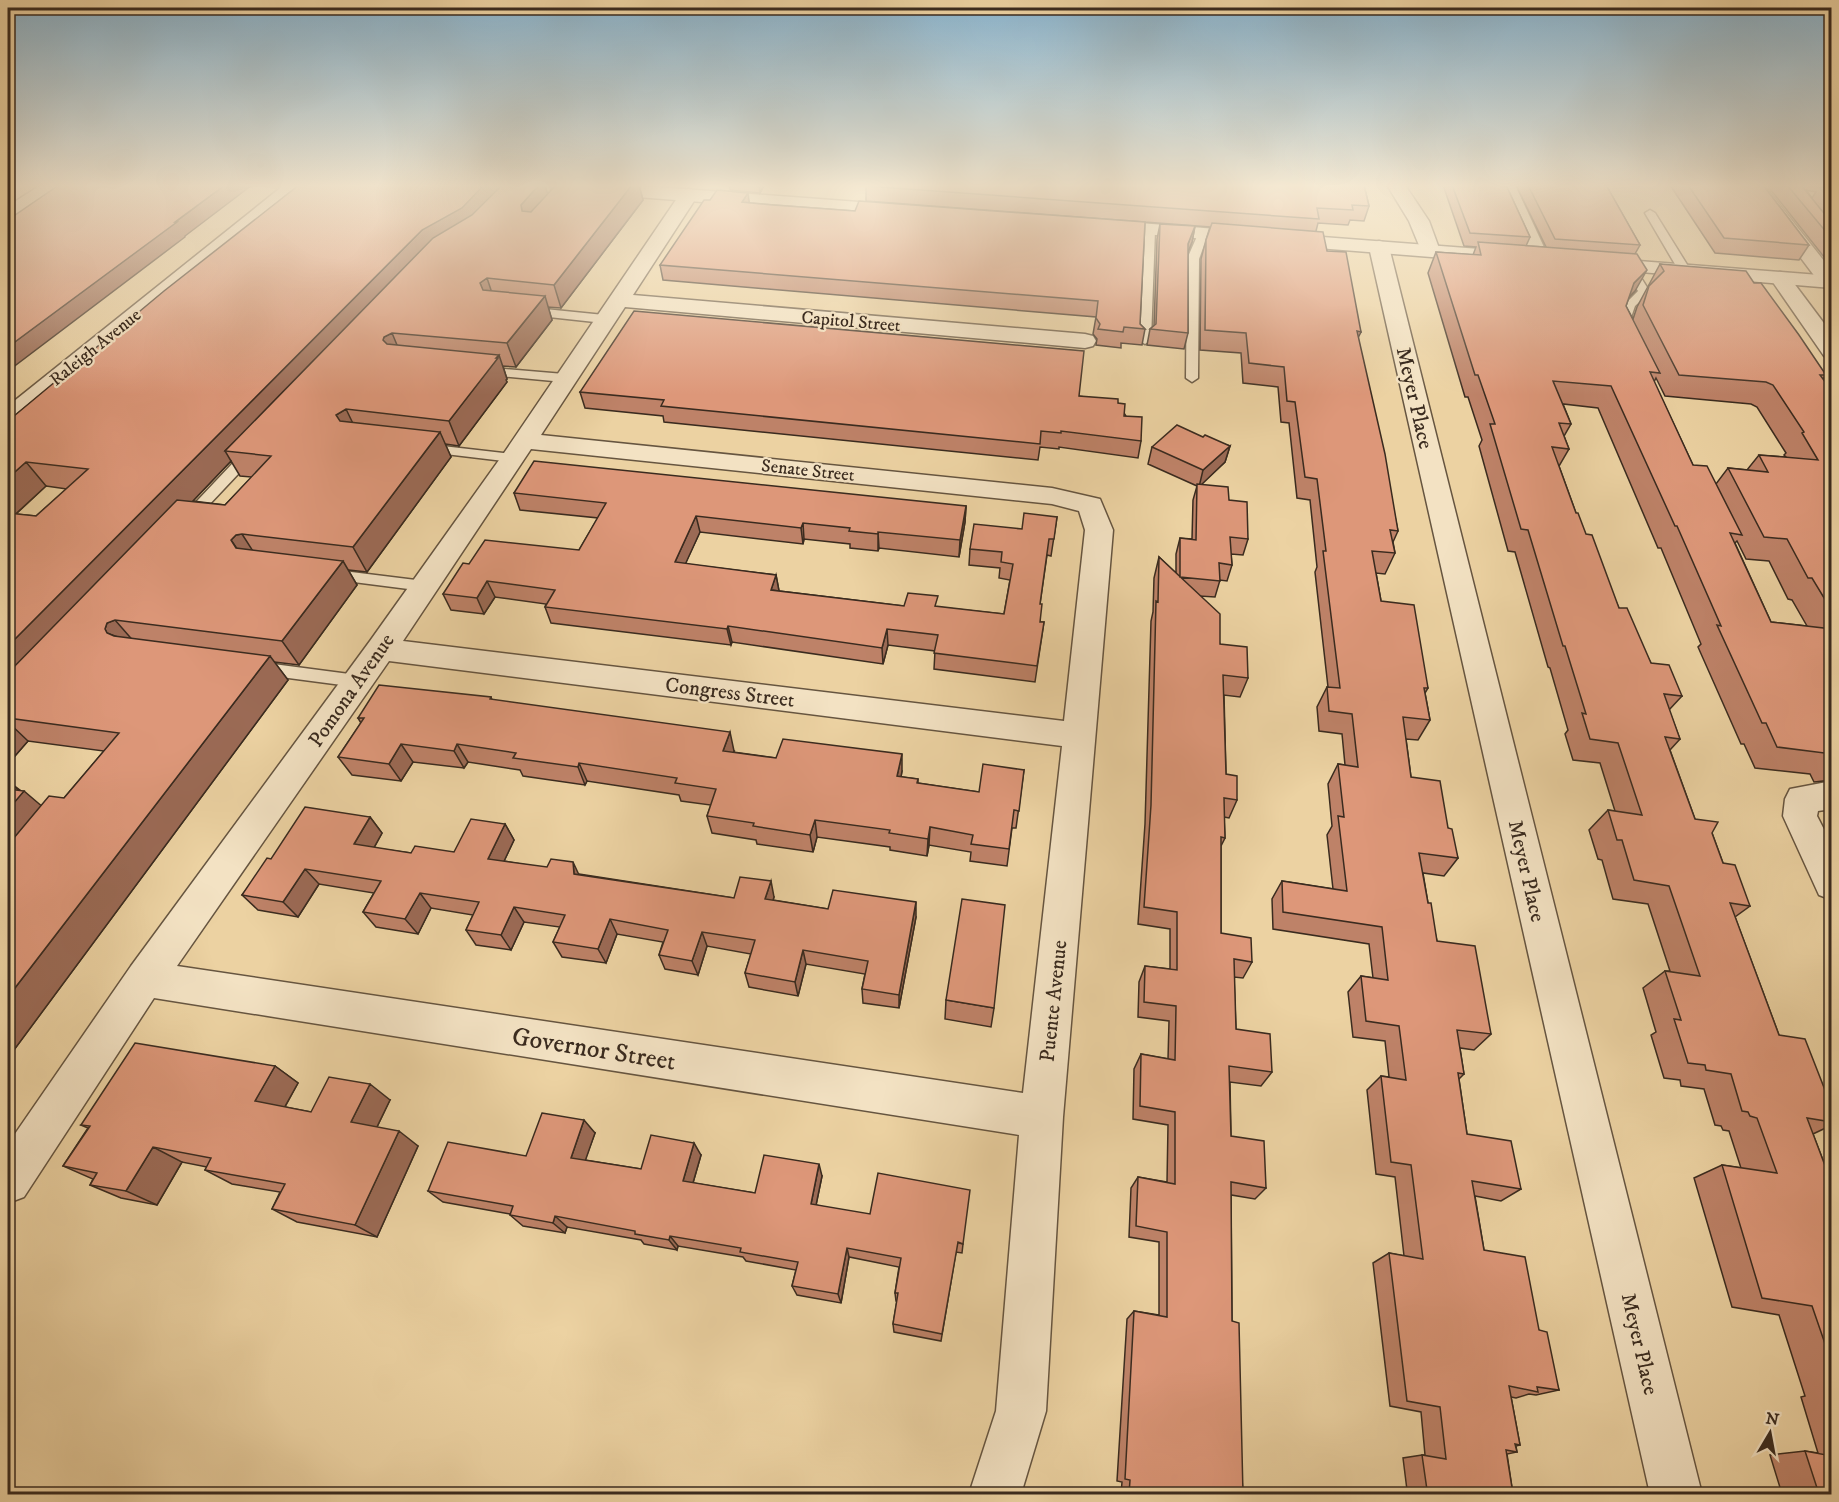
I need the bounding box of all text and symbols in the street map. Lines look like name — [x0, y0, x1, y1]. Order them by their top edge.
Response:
street label: Raleigh Avenue — [46, 304, 146, 391]
street label: Capitol Street — [800, 307, 902, 337]
street label: Meyer Place — [1390, 345, 1438, 452]
street label: Senate Street — [760, 455, 856, 487]
street label: Pomona Avenue — [303, 628, 401, 752]
street label: Congress Street — [664, 672, 796, 714]
street label: Meyer Place — [1502, 818, 1550, 925]
street label: Puente Avenue — [1035, 939, 1073, 1063]
street label: Governor Street — [509, 1020, 678, 1079]
street label: Meyer Place — [1615, 1291, 1663, 1398]
north arrow — [1740, 1403, 1800, 1463]
text: N — [1764, 1408, 1781, 1430]

